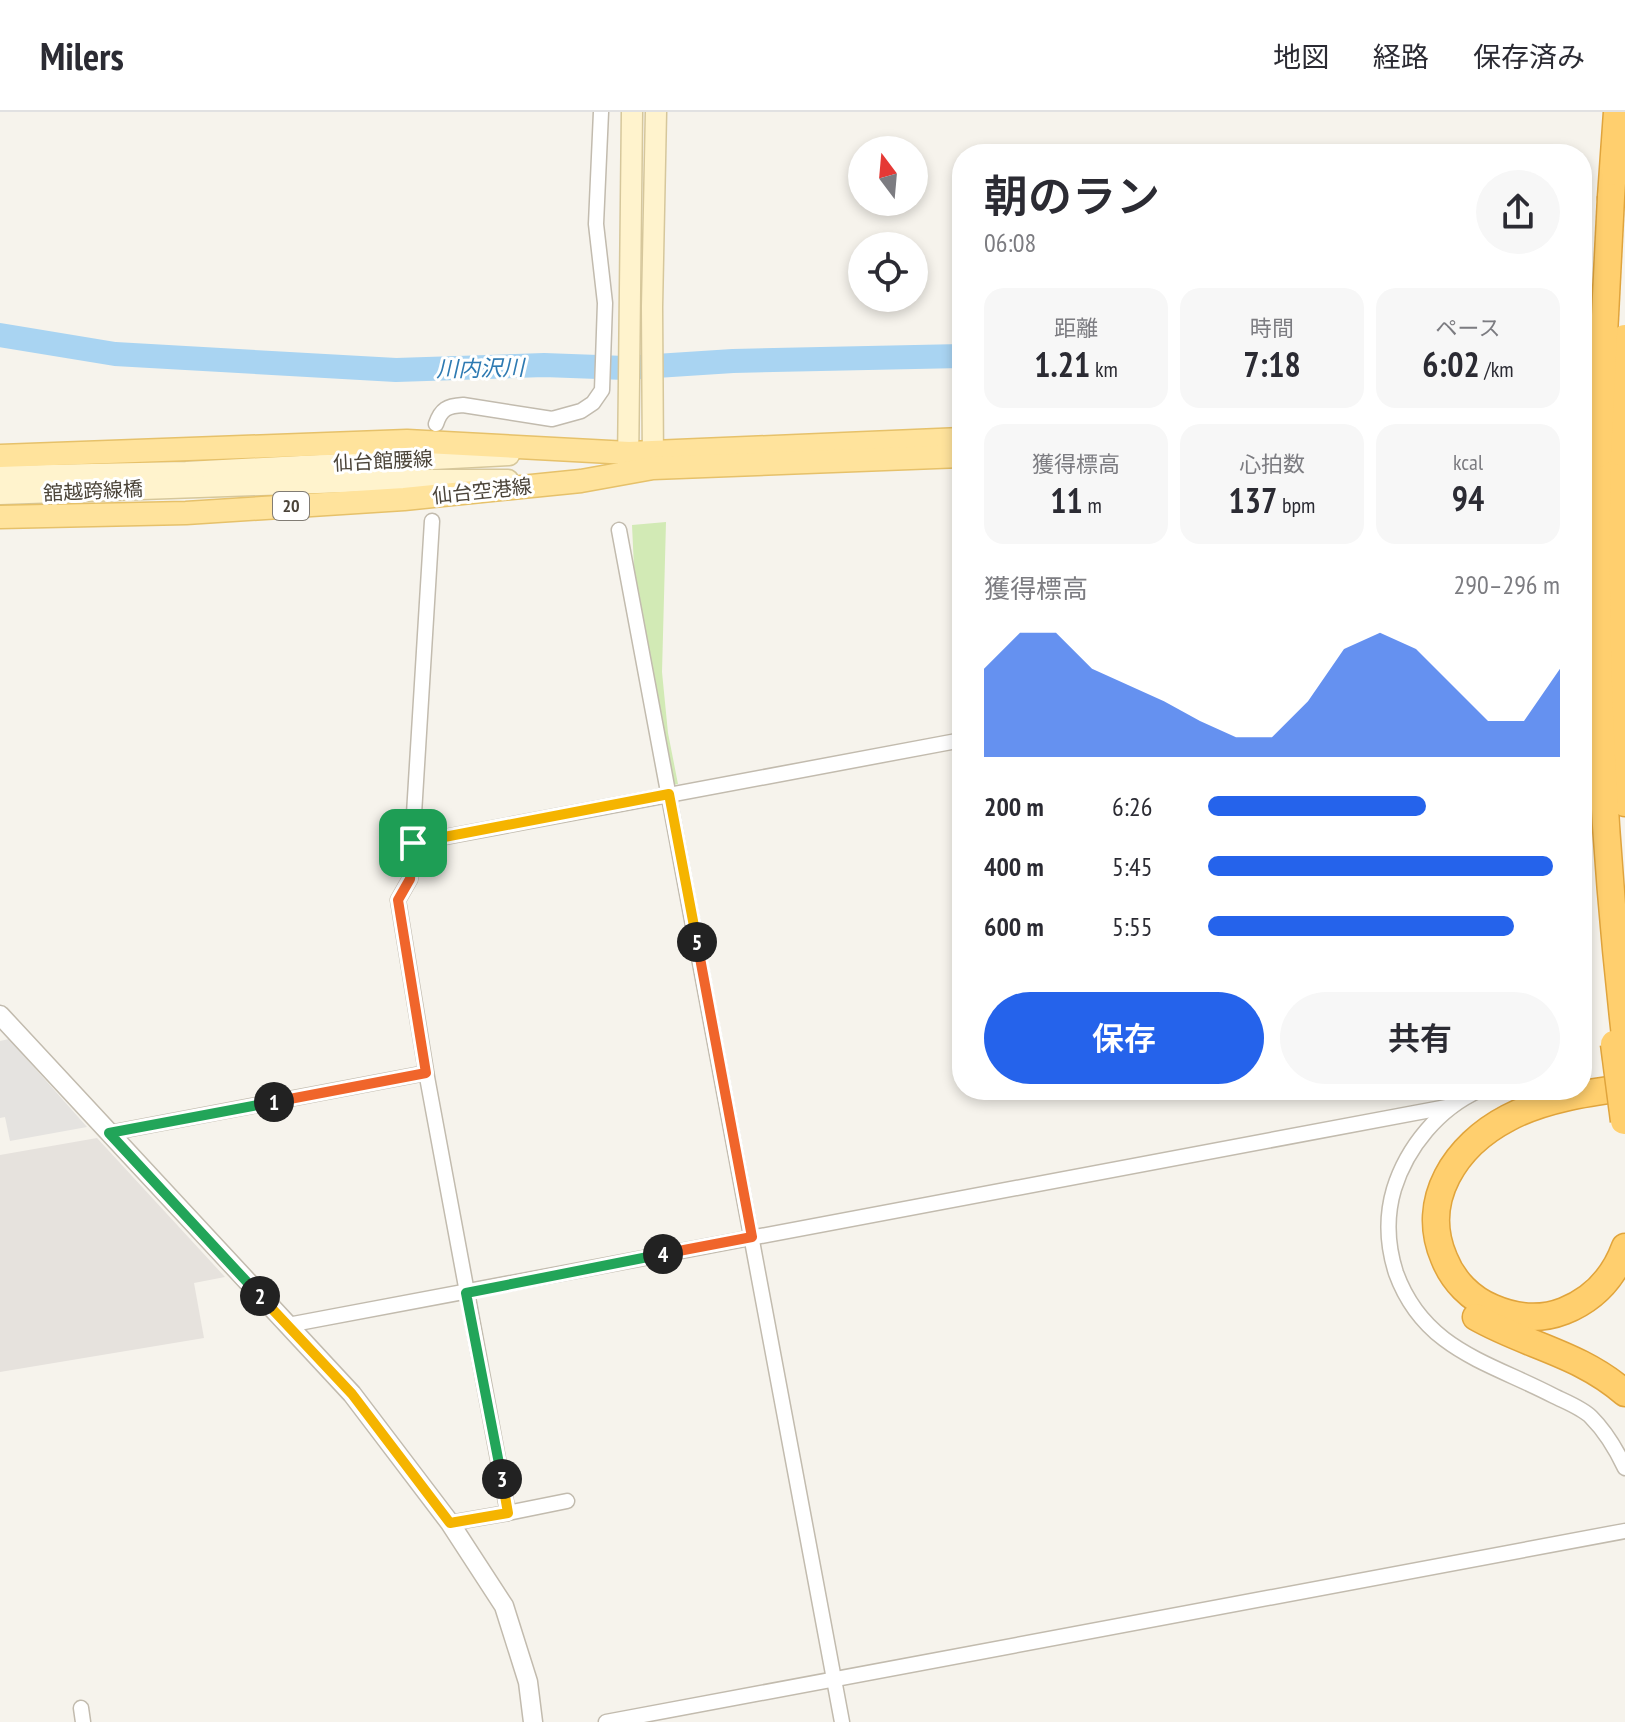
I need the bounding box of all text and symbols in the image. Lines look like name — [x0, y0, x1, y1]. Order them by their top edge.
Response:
text: Milers — [40, 31, 124, 80]
text: 地図 — [1273, 38, 1329, 75]
text: 経路 — [1373, 38, 1429, 75]
text: 保存済み — [1473, 38, 1585, 75]
north arrow — [848, 136, 928, 216]
map controls — [848, 136, 928, 312]
text: 朝のラン — [984, 167, 1160, 224]
button: share — [1476, 170, 1560, 254]
text: 06:08 — [984, 226, 1036, 259]
button: locate — [848, 232, 928, 312]
text: 距離 — [1054, 314, 1098, 342]
text: 時間 — [1250, 314, 1294, 342]
text: ペース — [1436, 314, 1500, 342]
text: 1.21 — [1034, 342, 1090, 386]
text: 7:18 — [1243, 342, 1301, 386]
text: 6:02 — [1422, 342, 1480, 386]
water label: 川内沢川 — [436, 353, 526, 383]
text: km — [1090, 355, 1118, 383]
text: /km — [1480, 355, 1514, 383]
street label: 仙台館腰線 — [332, 445, 434, 477]
text: kcal — [1453, 448, 1483, 476]
text: 獲得標高 — [1032, 450, 1120, 478]
text: 心拍数 — [1239, 450, 1305, 478]
street label: 仙台空港線 — [431, 473, 533, 509]
street label: 舘越跨線橋 — [42, 475, 144, 507]
text: 94 — [1452, 476, 1484, 520]
text: 11 — [1050, 478, 1083, 522]
text: 137 — [1229, 478, 1277, 522]
text: m — [1083, 491, 1102, 519]
text: bpm — [1277, 491, 1315, 519]
road number: 20 — [273, 492, 309, 520]
text: 290–296 m — [1454, 568, 1560, 601]
text: 獲得標高 — [984, 572, 1088, 605]
text: 200 m — [984, 790, 1044, 823]
text: 6:26 — [1112, 790, 1152, 823]
pin — [379, 809, 447, 877]
icon: arrive — [391, 821, 435, 865]
text: 400 m — [984, 850, 1044, 883]
text: 5:45 — [1112, 850, 1152, 883]
text: 600 m — [984, 910, 1044, 943]
text: 5:55 — [1112, 910, 1152, 943]
pin: 5 — [677, 922, 717, 962]
text: 5 — [692, 928, 702, 956]
button: 保存 — [984, 992, 1264, 1084]
button: 共有 — [1280, 992, 1560, 1084]
pin: 1 — [254, 1082, 294, 1122]
text: 1 — [269, 1088, 279, 1116]
pin: 4 — [643, 1234, 683, 1274]
text: 4 — [658, 1240, 668, 1268]
pin: 2 — [240, 1276, 280, 1316]
text: 2 — [255, 1282, 265, 1310]
pin: 3 — [482, 1459, 522, 1499]
text: 3 — [497, 1465, 507, 1493]

